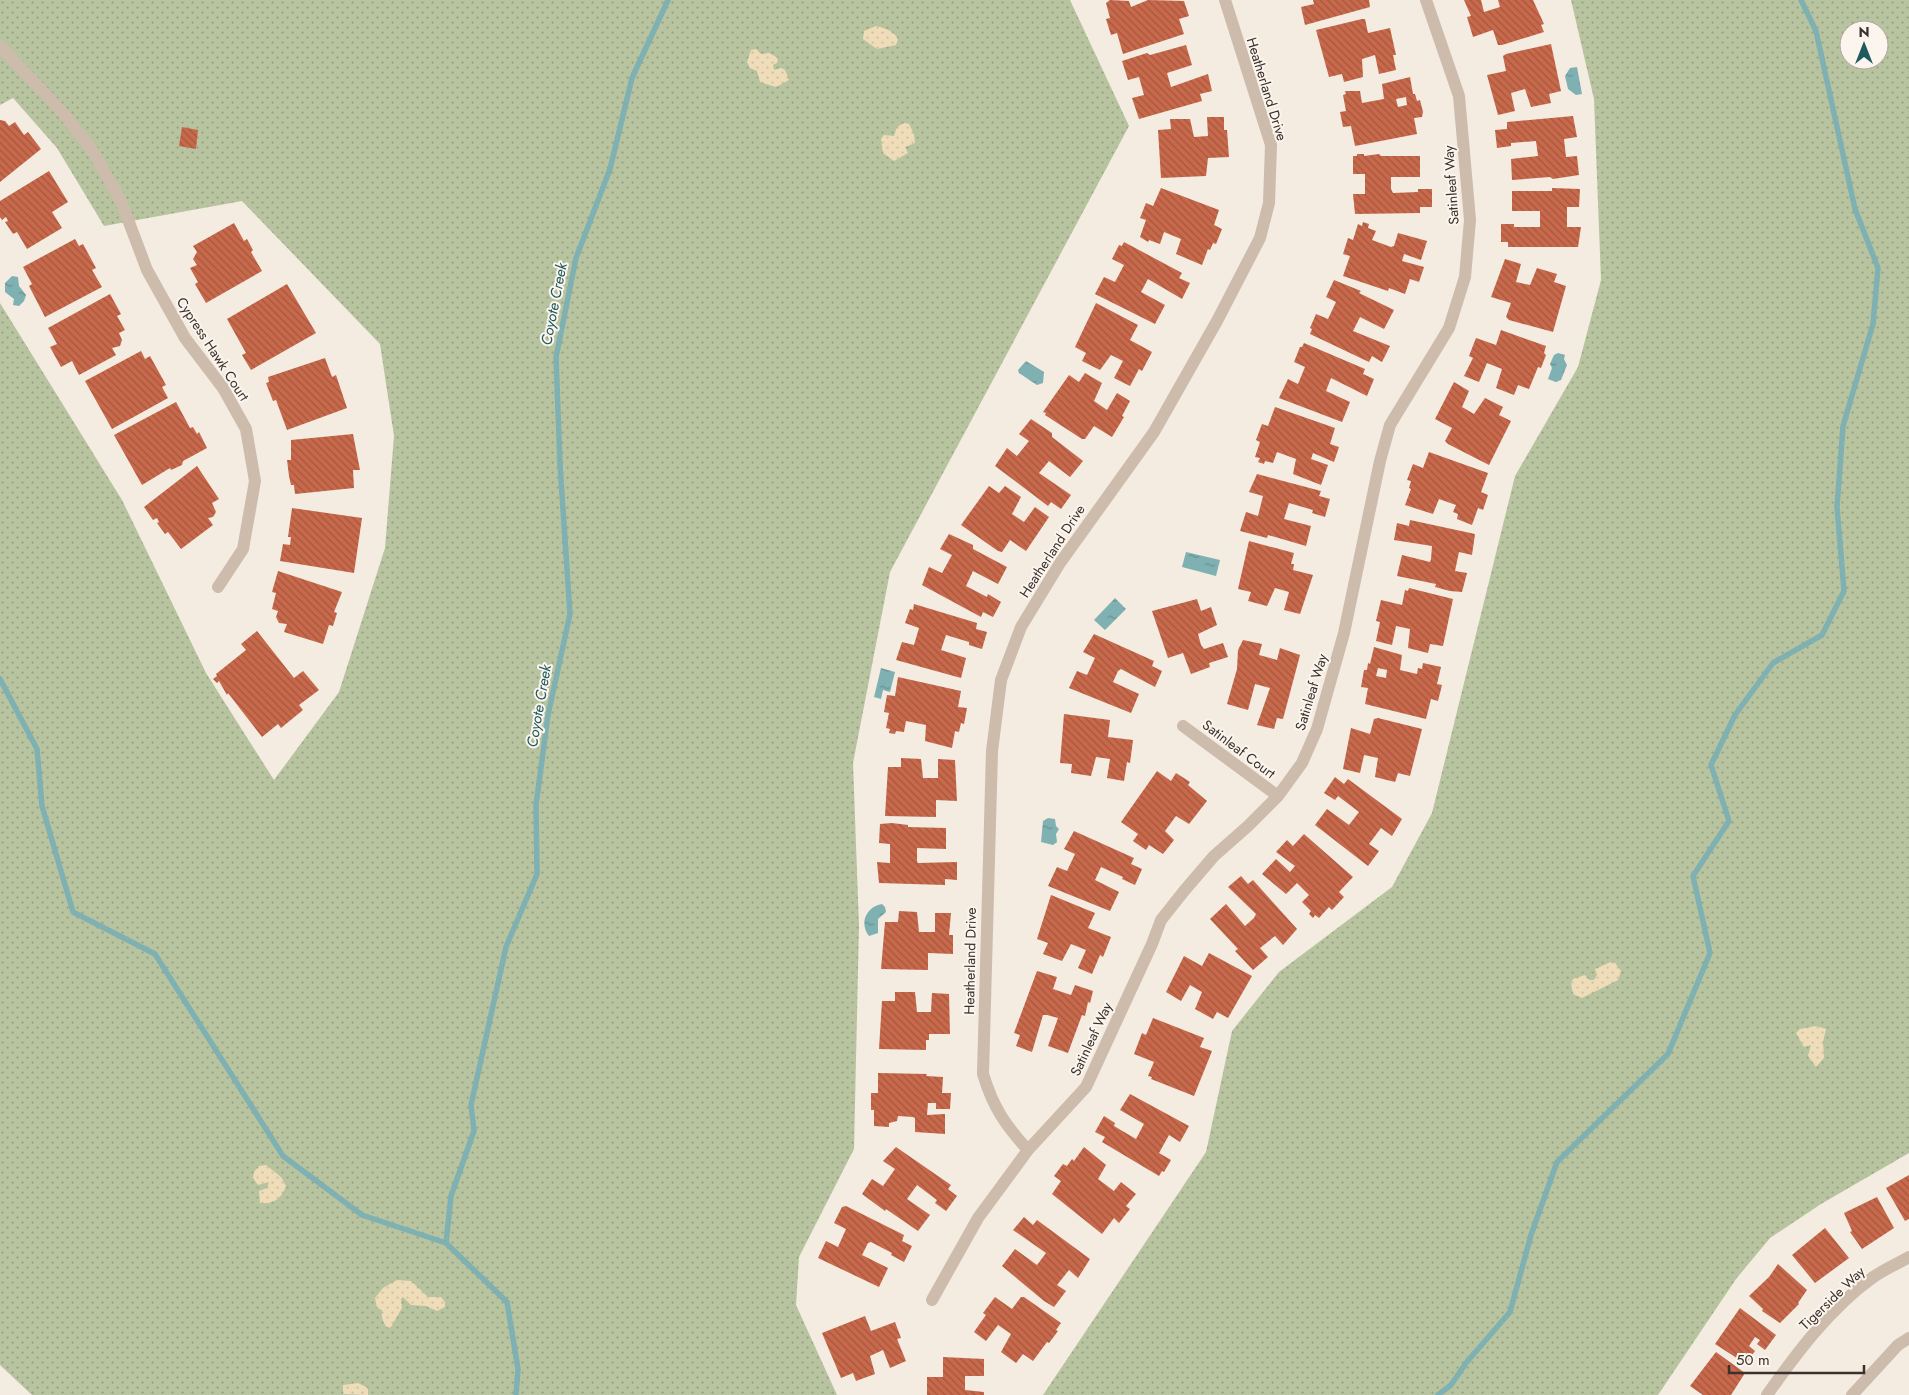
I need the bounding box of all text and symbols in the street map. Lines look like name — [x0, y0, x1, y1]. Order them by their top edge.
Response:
north arrow — [1839, 20, 1889, 70]
text: N — [1858, 22, 1870, 42]
street label: Heatherland Drive — [1242, 35, 1292, 143]
street label: Satinleaf Way — [1438, 144, 1464, 225]
water label: Coyote Creek — [535, 260, 573, 347]
street label: Cypress Hawk Court — [172, 293, 254, 405]
street label: Heatherland Drive — [1014, 501, 1090, 601]
street label: Satinleaf Way — [1290, 650, 1332, 733]
water label: Coyote Creek — [521, 662, 557, 749]
street label: Satinleaf Court — [1198, 715, 1280, 784]
street label: Heatherland Drive — [959, 907, 981, 1015]
street label: Satinleaf Way — [1065, 998, 1117, 1079]
street label: Tigerside Way — [1795, 1261, 1870, 1334]
scale bar — [1729, 1342, 1864, 1374]
text: 50 m — [1736, 1349, 1770, 1371]

